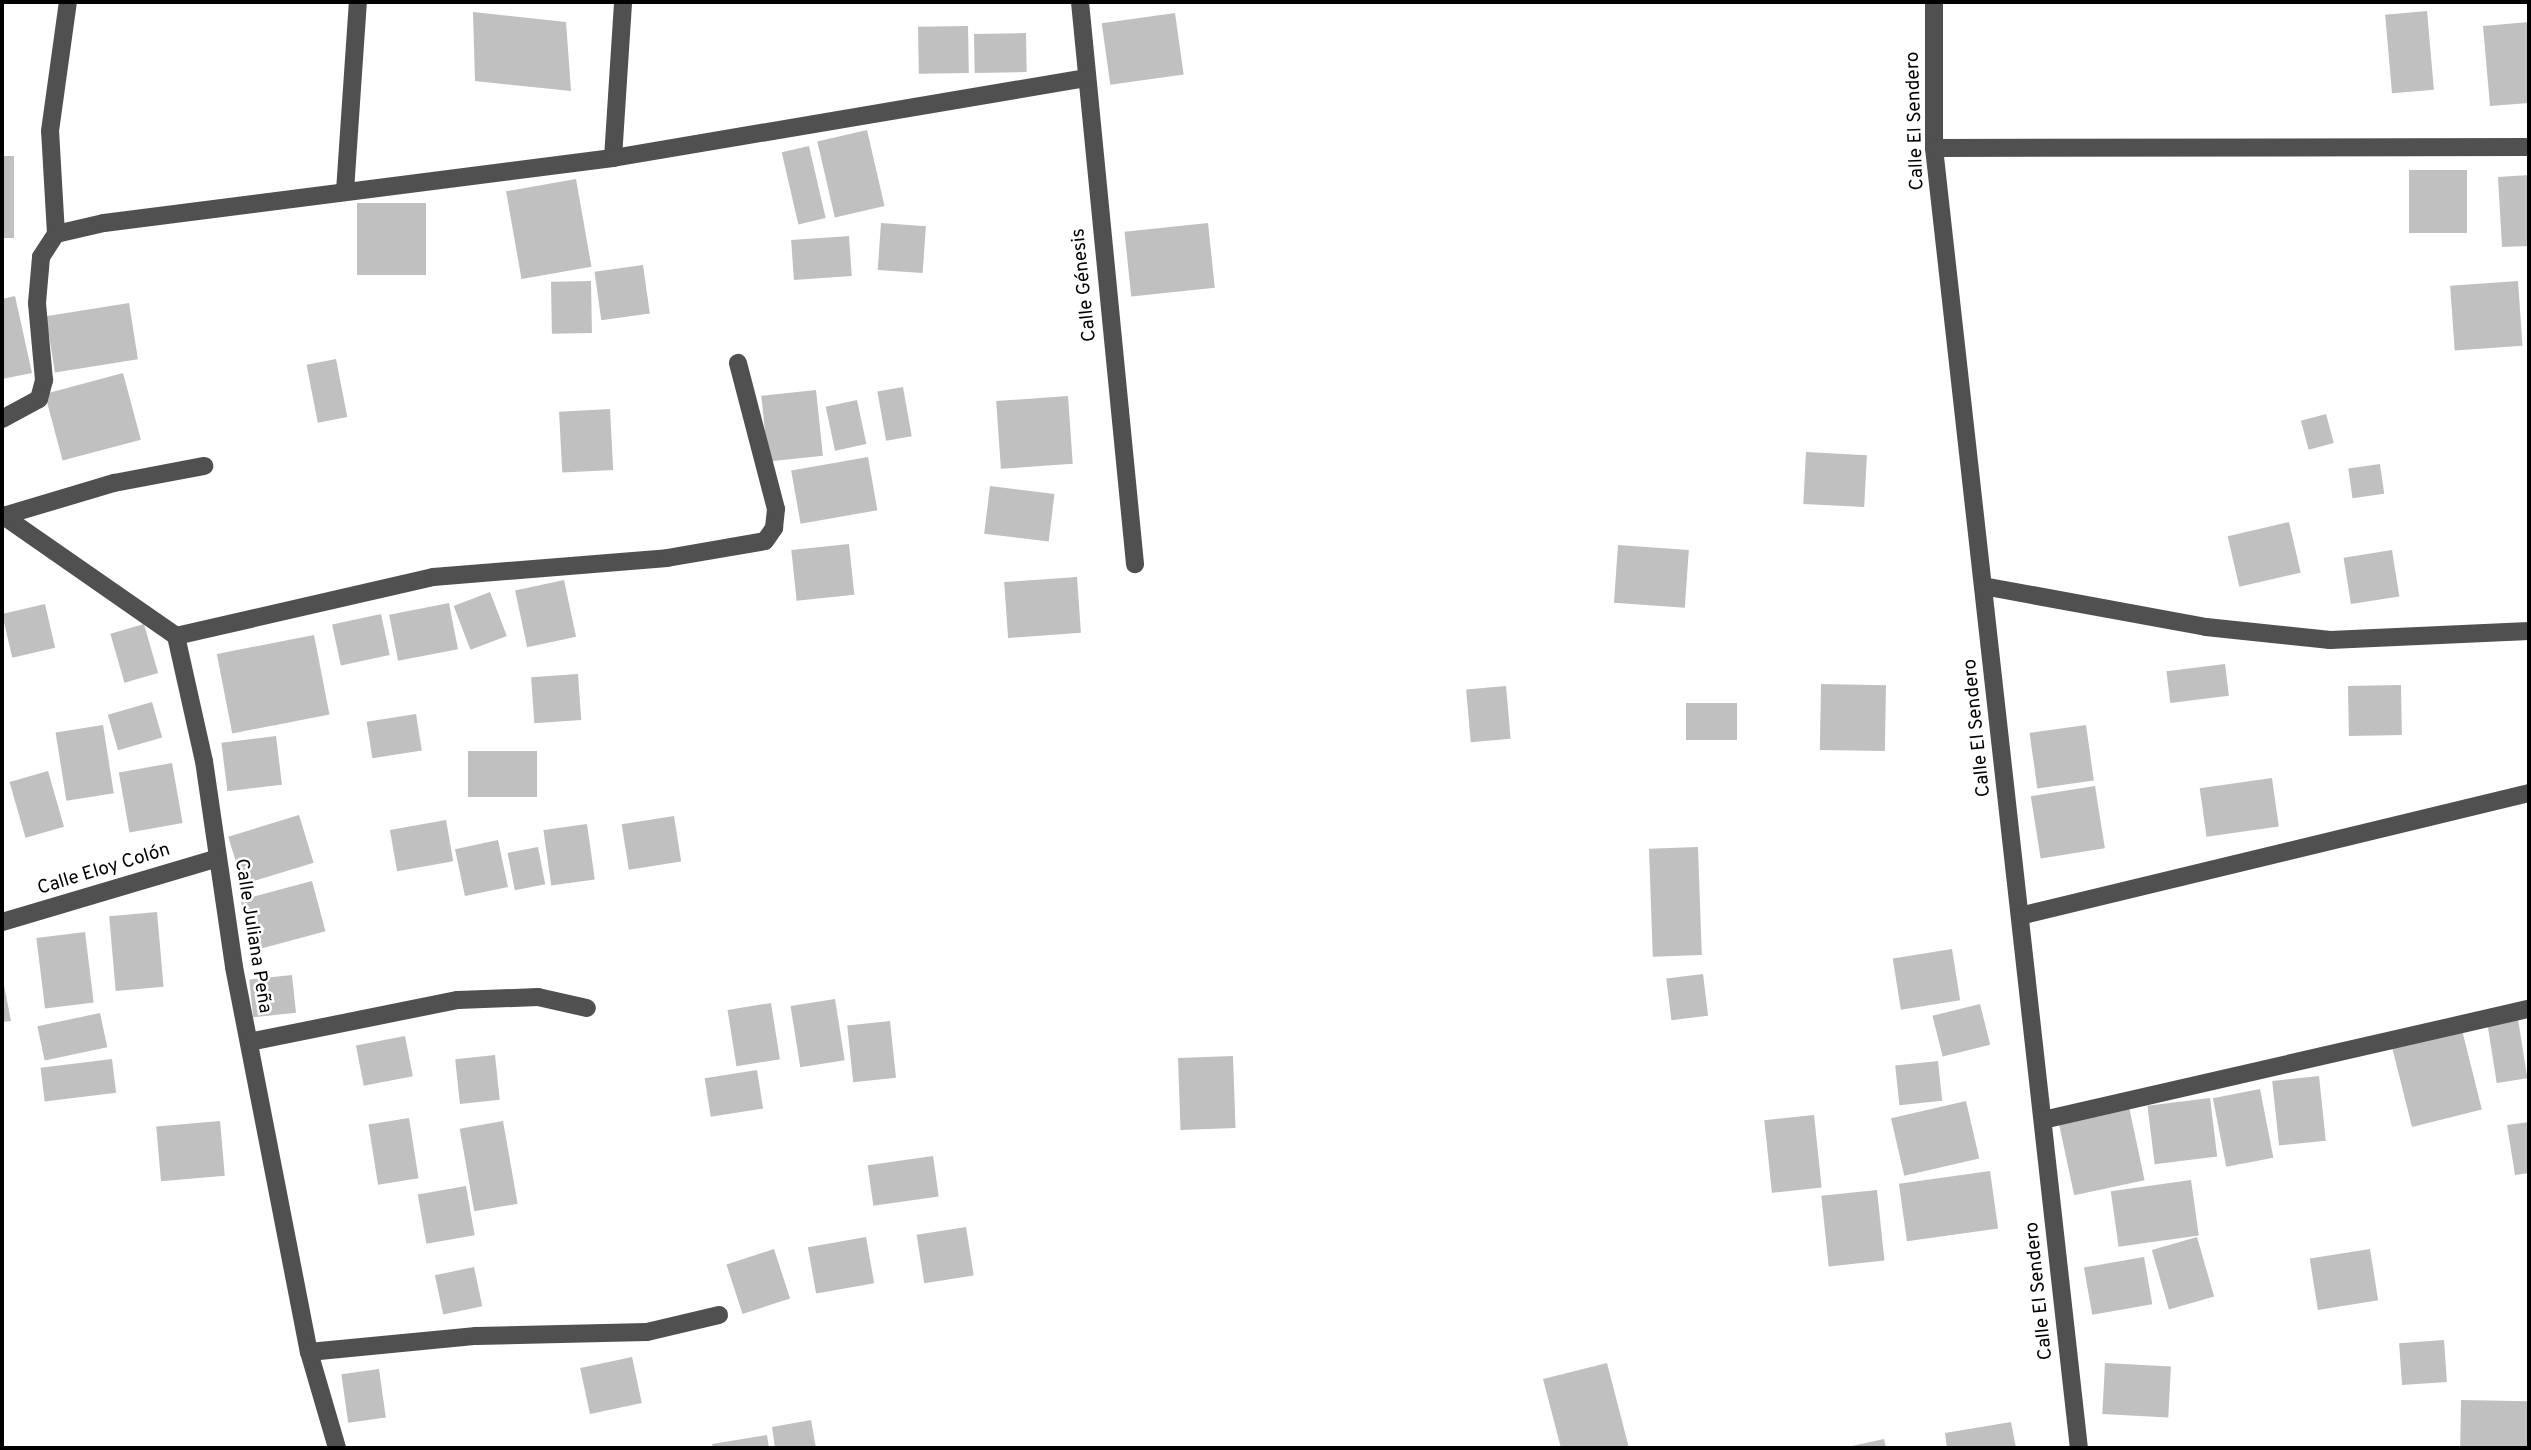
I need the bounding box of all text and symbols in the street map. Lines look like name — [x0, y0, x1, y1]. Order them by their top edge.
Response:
street label: Calle El Sendero — [1902, 51, 1930, 191]
street label: Calle Génesis — [1068, 227, 1102, 343]
street label: Calle El Sendero — [1959, 658, 1997, 798]
street label: Calle Eloy Colón — [35, 839, 173, 901]
street label: Calle Juliana Peña — [229, 857, 275, 1015]
street label: Calle El Sendero — [2021, 1221, 2059, 1361]

